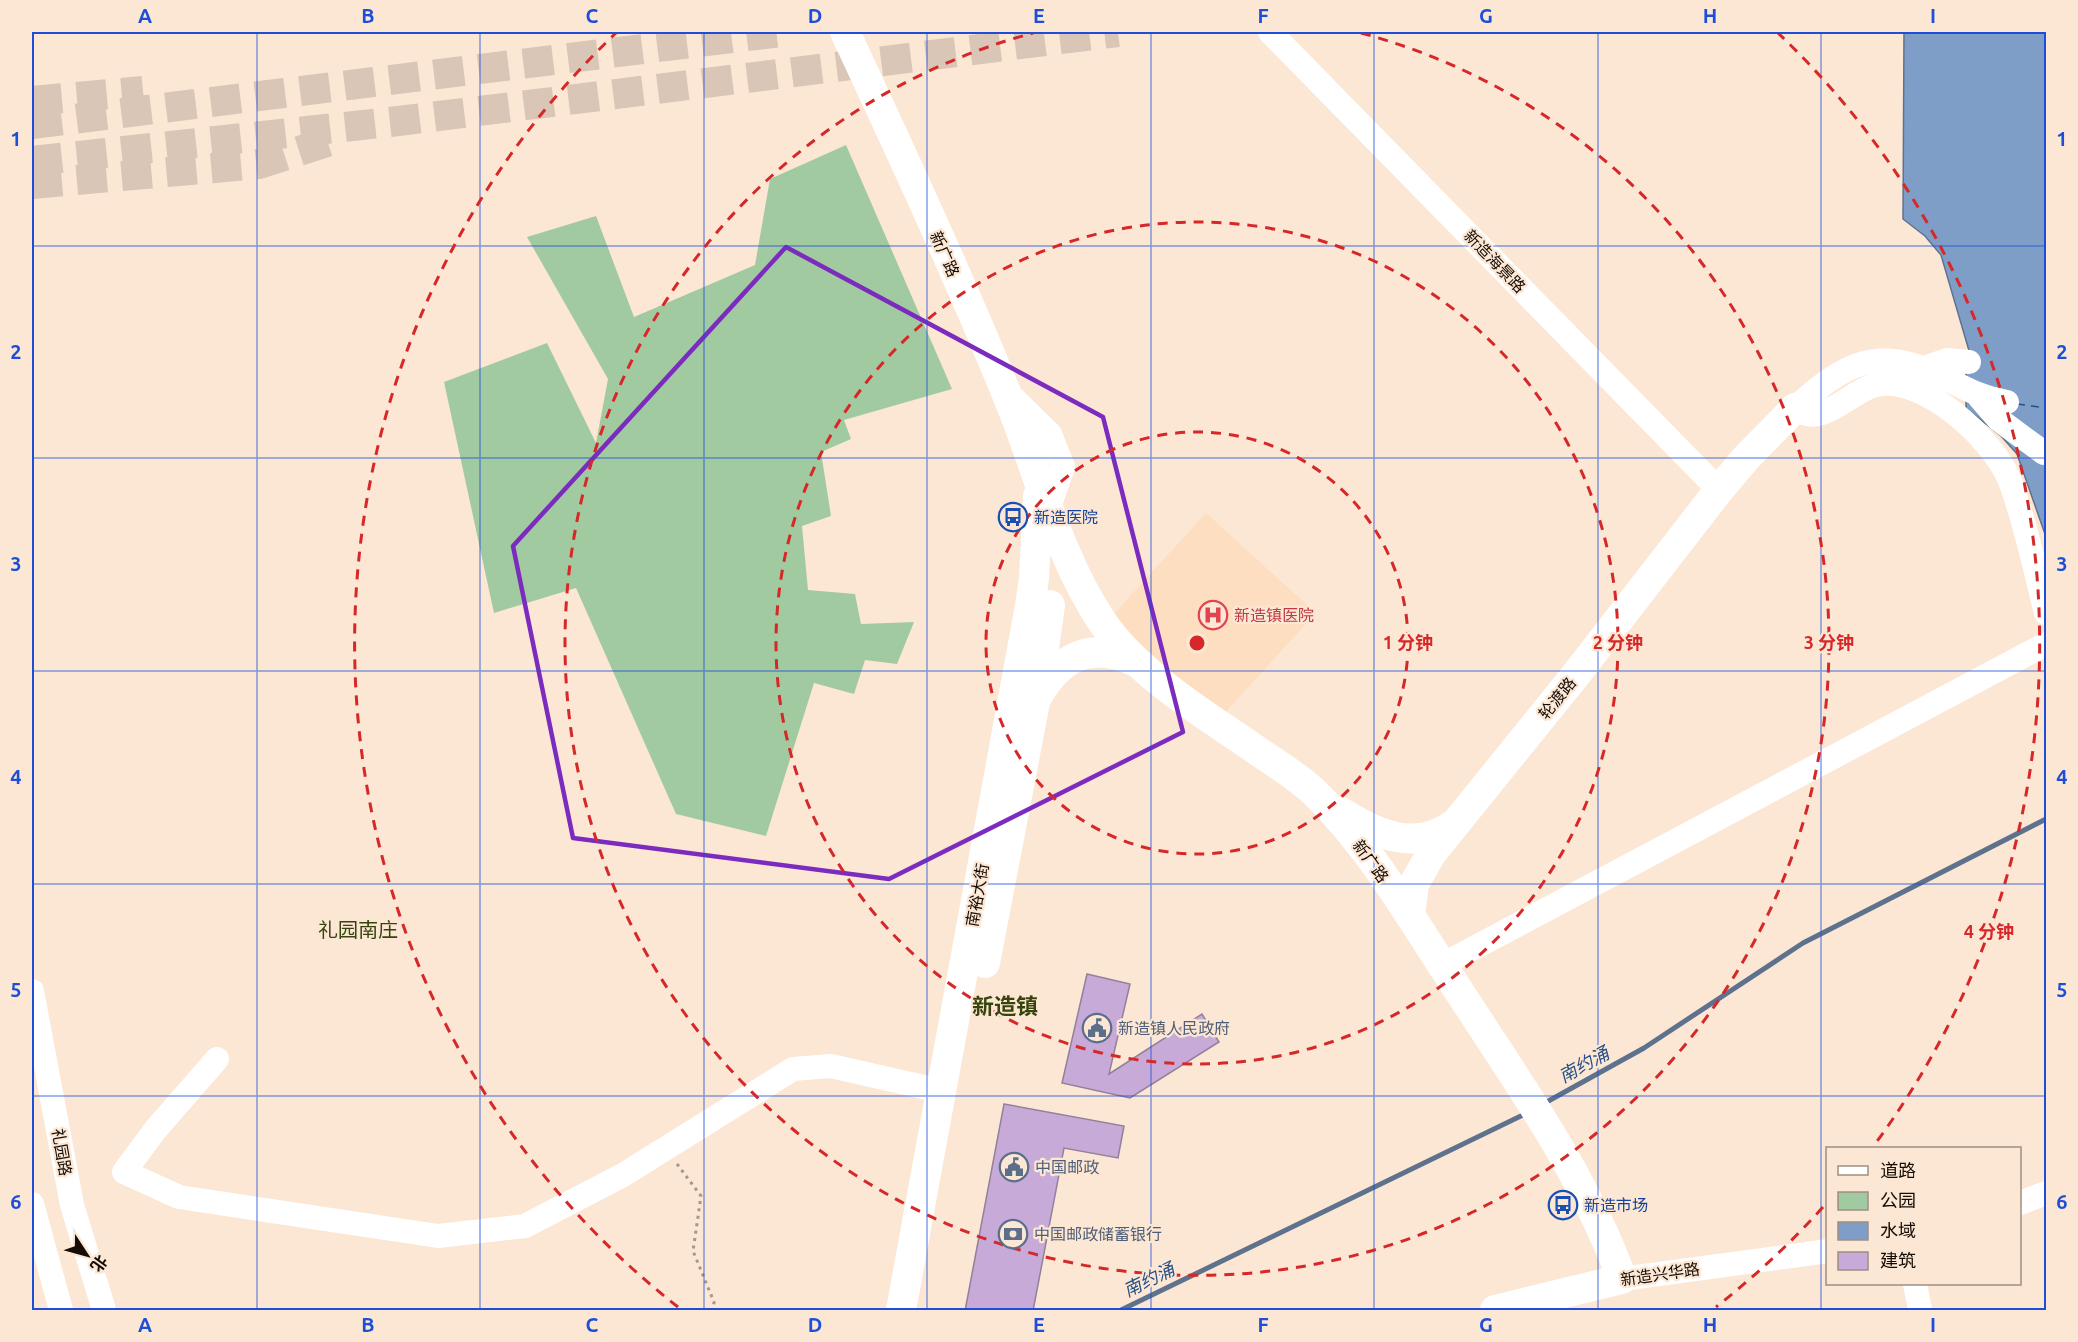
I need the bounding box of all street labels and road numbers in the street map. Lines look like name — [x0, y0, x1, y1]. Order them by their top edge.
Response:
street label: 新造海景路 — [1461, 226, 1529, 296]
street label: 新广路 — [927, 228, 963, 280]
street label: 轮渡路 — [1535, 674, 1579, 722]
street label: 新广路 — [1350, 836, 1392, 886]
street label: 南裕大街 — [963, 862, 991, 928]
street label: 礼园路 — [49, 1127, 75, 1177]
street label: 新造兴华路 — [1619, 1260, 1701, 1288]

